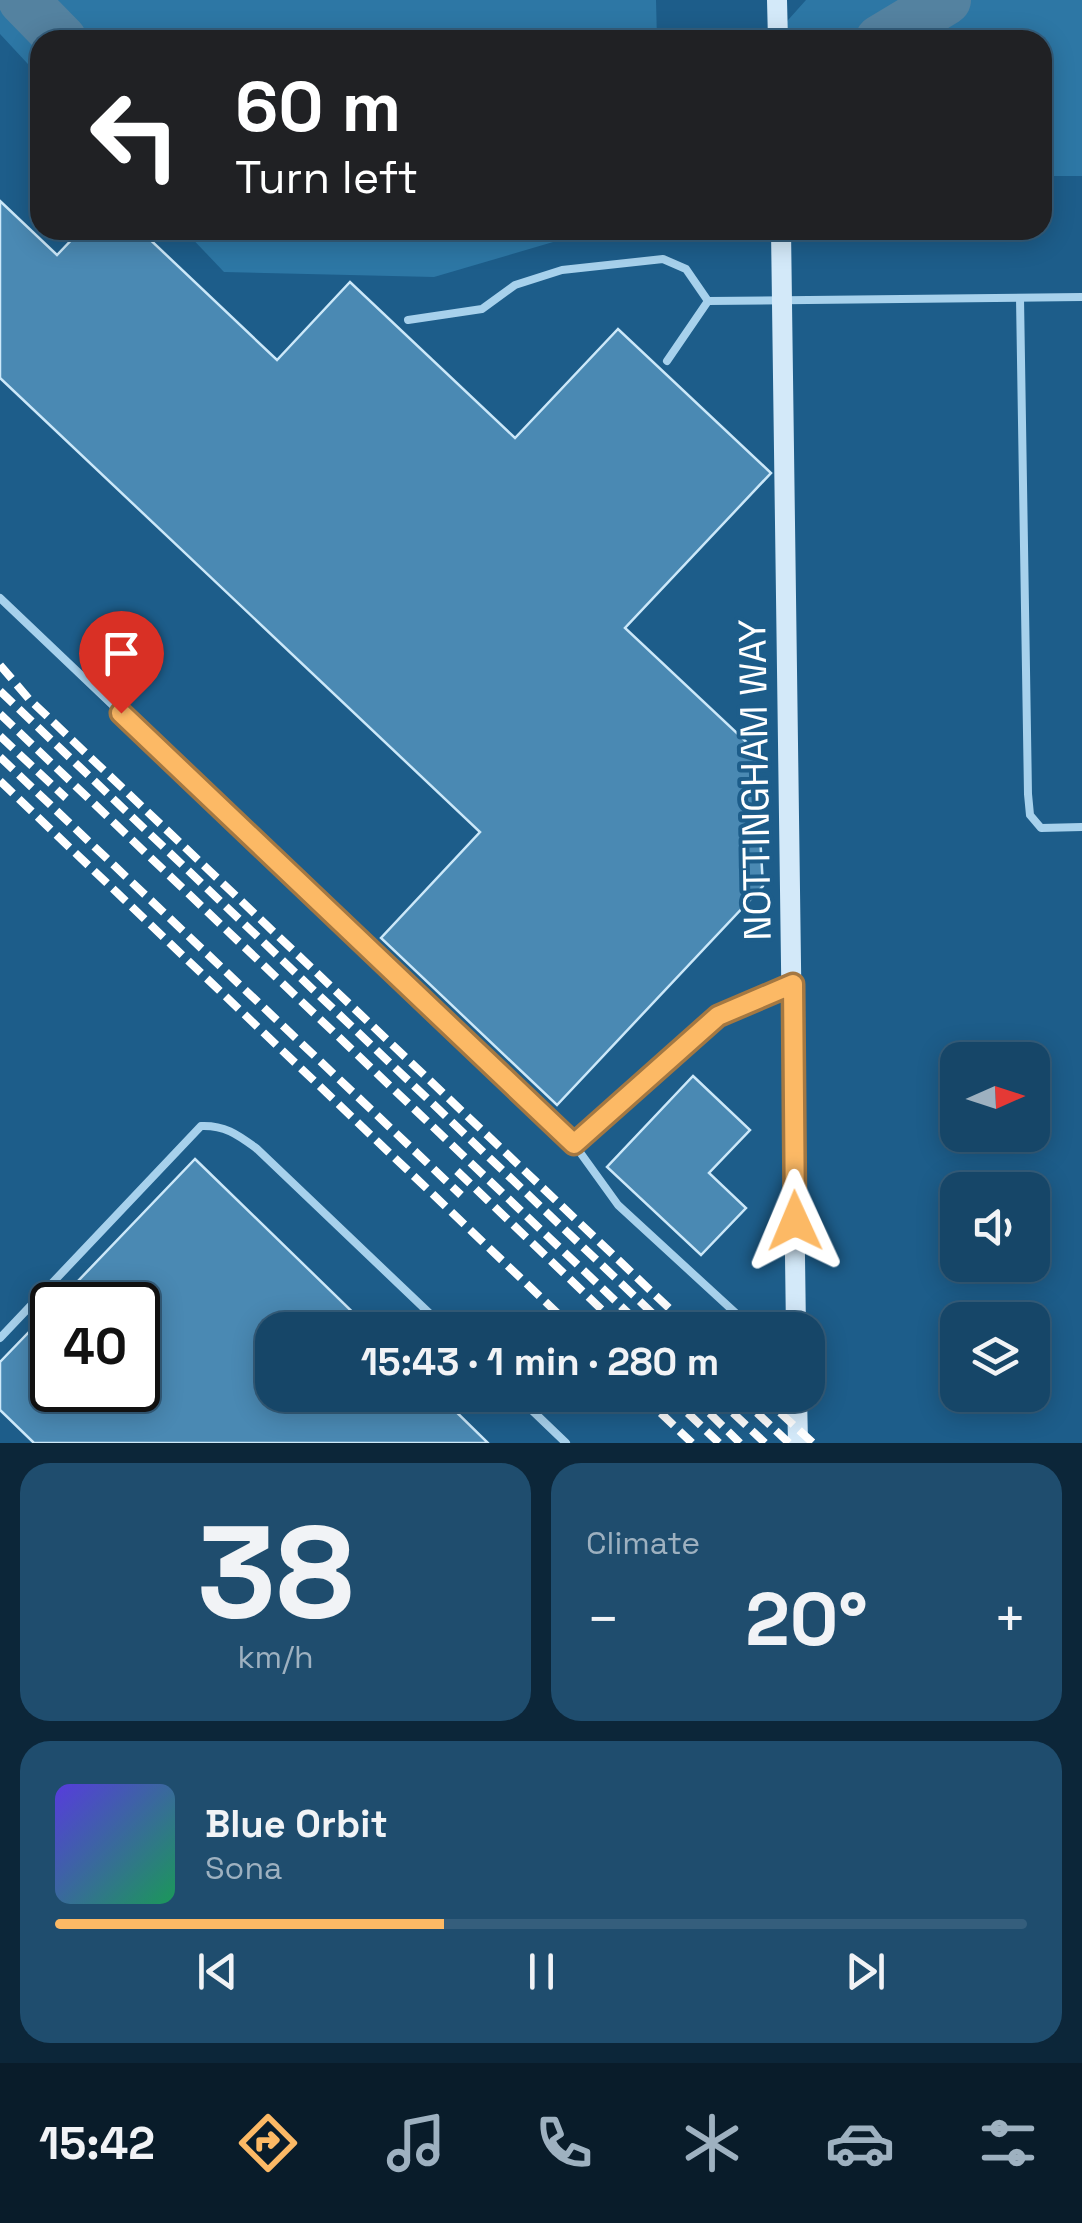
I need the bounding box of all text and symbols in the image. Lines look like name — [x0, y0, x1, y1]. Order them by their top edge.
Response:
text: 60 m — [235, 62, 401, 151]
icon: left — [70, 70, 200, 200]
text: Turn left — [235, 149, 418, 206]
pin — [79, 611, 164, 714]
street label: NOTTINGHAM WAY — [728, 619, 782, 941]
icon: arrive — [94, 626, 149, 681]
north arrow — [940, 1042, 1050, 1152]
map controls — [940, 1042, 1050, 1412]
position arrow — [743, 1169, 847, 1273]
button: sound — [940, 1172, 1050, 1282]
speed limit sign: 40 — [30, 1282, 160, 1412]
button: layers — [940, 1302, 1050, 1412]
text: 15:43 · 1 min · 280 m — [361, 1338, 719, 1386]
text: 38 — [197, 1489, 354, 1655]
text: Climate — [586, 1523, 700, 1563]
text: 20° — [745, 1571, 868, 1667]
text: − — [586, 1584, 620, 1654]
text: + — [993, 1584, 1027, 1654]
text: km/h — [237, 1637, 314, 1677]
text: Blue Orbit — [205, 1800, 388, 1848]
text: Sona — [205, 1848, 282, 1888]
icon: previous — [190, 1944, 245, 1999]
icon: pause — [514, 1944, 569, 1999]
icon: next — [838, 1944, 893, 1999]
icon: directions — [233, 2108, 303, 2178]
icon: music — [381, 2108, 451, 2178]
icon: phone — [529, 2108, 599, 2178]
icon: climate — [677, 2108, 747, 2178]
icon: car — [825, 2108, 895, 2178]
icon: filters — [973, 2108, 1043, 2178]
text: 15:42 — [39, 2115, 155, 2172]

